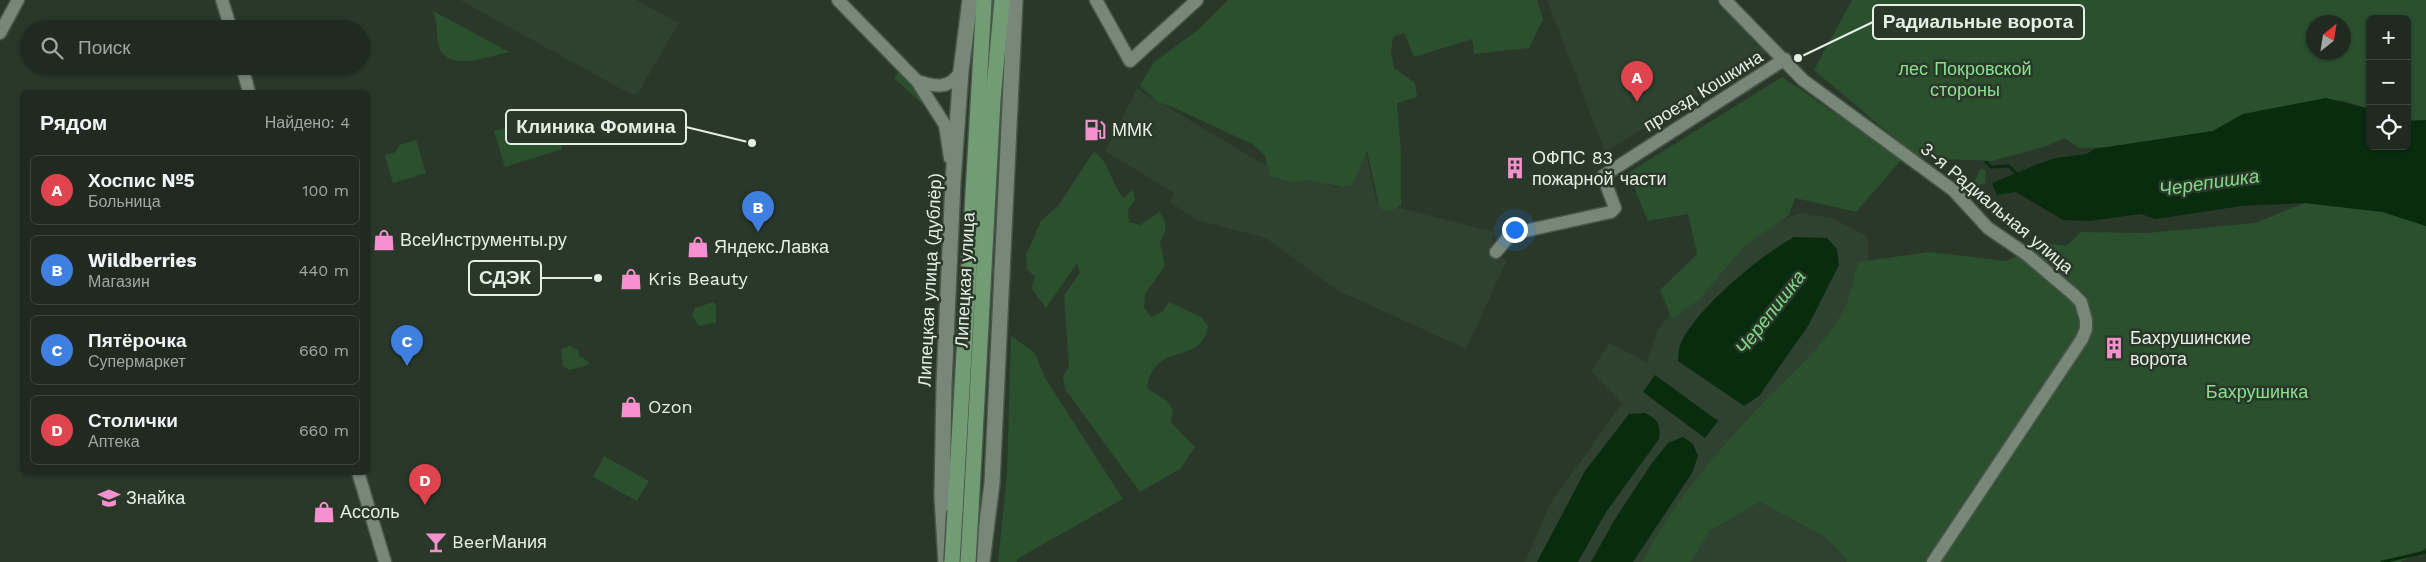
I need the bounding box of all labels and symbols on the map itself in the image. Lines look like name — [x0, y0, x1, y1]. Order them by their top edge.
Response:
callout: Радиальные ворота — [1873, 5, 2084, 39]
text: Радиальные ворота — [1883, 10, 2074, 33]
north arrow — [2306, 15, 2351, 60]
street label: проезд Кошкина — [1639, 45, 1767, 136]
park label: лес Покровской стороны — [1899, 58, 2032, 100]
pin: A — [1621, 61, 1653, 102]
callout: Клиника Фомина — [506, 110, 686, 144]
text: Клиника Фомина — [516, 115, 676, 138]
fuel station icon: ММК — [1082, 117, 1108, 143]
place label: ММК — [1112, 119, 1153, 140]
street label: 3-я Радиальная улица — [1917, 138, 2079, 278]
place label: ОФПС 83 пожарной части — [1532, 147, 1666, 189]
building icon: ОФПС 83 пожарной части — [1502, 155, 1528, 181]
water label: Черепишка — [2158, 164, 2261, 201]
street label: Липецкая улица (дублёр) — [913, 173, 946, 387]
pin: B — [742, 191, 774, 232]
street label: Липецкая улица — [950, 211, 979, 348]
your location — [1502, 217, 1528, 243]
shop icon: ВсеИнструменты.ру — [371, 227, 397, 253]
place label: ВсеИнструменты.ру — [400, 229, 567, 250]
shop icon: Яндекс.Лавка — [685, 234, 711, 260]
place label: Яндекс.Лавка — [714, 236, 830, 257]
callout: СДЭК — [469, 261, 541, 295]
text: СДЭК — [479, 266, 531, 289]
shop icon: Kris Beauty — [618, 266, 644, 292]
water label: Черепишка — [1730, 266, 1810, 359]
place label: Kris Beauty — [648, 268, 749, 289]
pin: C — [391, 325, 423, 366]
place label: Бахрушинские ворота — [2130, 327, 2251, 369]
building icon: Бахрушинские ворота — [2101, 335, 2127, 361]
park label: Бахрушинка — [2206, 381, 2309, 402]
shop icon: Ozon — [618, 394, 644, 420]
place label: Ozon — [648, 396, 693, 417]
pin: D — [409, 464, 441, 505]
school or university icon: Знайка — [96, 485, 122, 511]
place label: Знайка — [126, 487, 186, 508]
shop icon: Ассоль — [311, 499, 337, 525]
place label: Ассоль — [340, 501, 400, 522]
bar icon: BeerМания — [423, 529, 449, 555]
place label: BeerМания — [452, 531, 547, 552]

